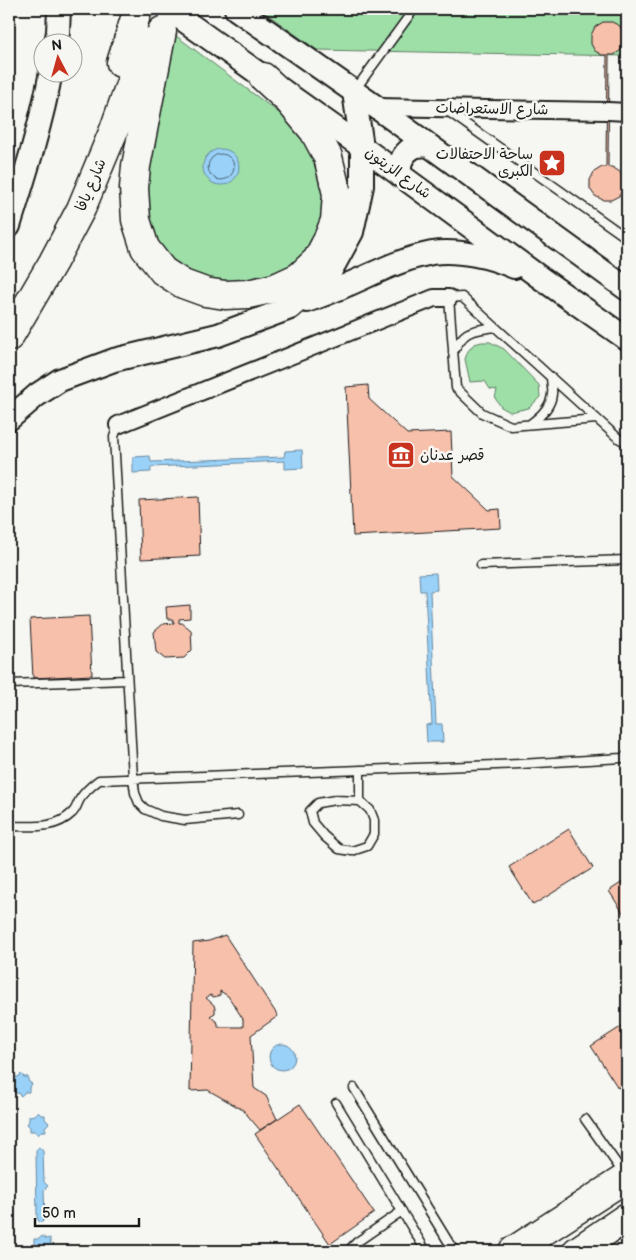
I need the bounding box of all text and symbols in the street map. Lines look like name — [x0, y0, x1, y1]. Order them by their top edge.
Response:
north arrow — [32, 32, 82, 82]
text: N — [51, 37, 63, 55]
street label: شارع الاستعراضات — [435, 99, 549, 119]
street label: شارع الزيتون — [361, 143, 435, 203]
place label: ساحة الاحتفالات الكبرى — [436, 145, 533, 181]
place icon: ساحة الاحتفالات الكبرى — [537, 148, 567, 178]
street label: شارع يافا — [71, 156, 111, 214]
museum icon: قصر عدنان — [386, 440, 416, 470]
place label: قصر عدنان — [420, 446, 484, 465]
scale bar — [35, 1195, 139, 1227]
text: 50 m — [42, 1204, 76, 1223]

